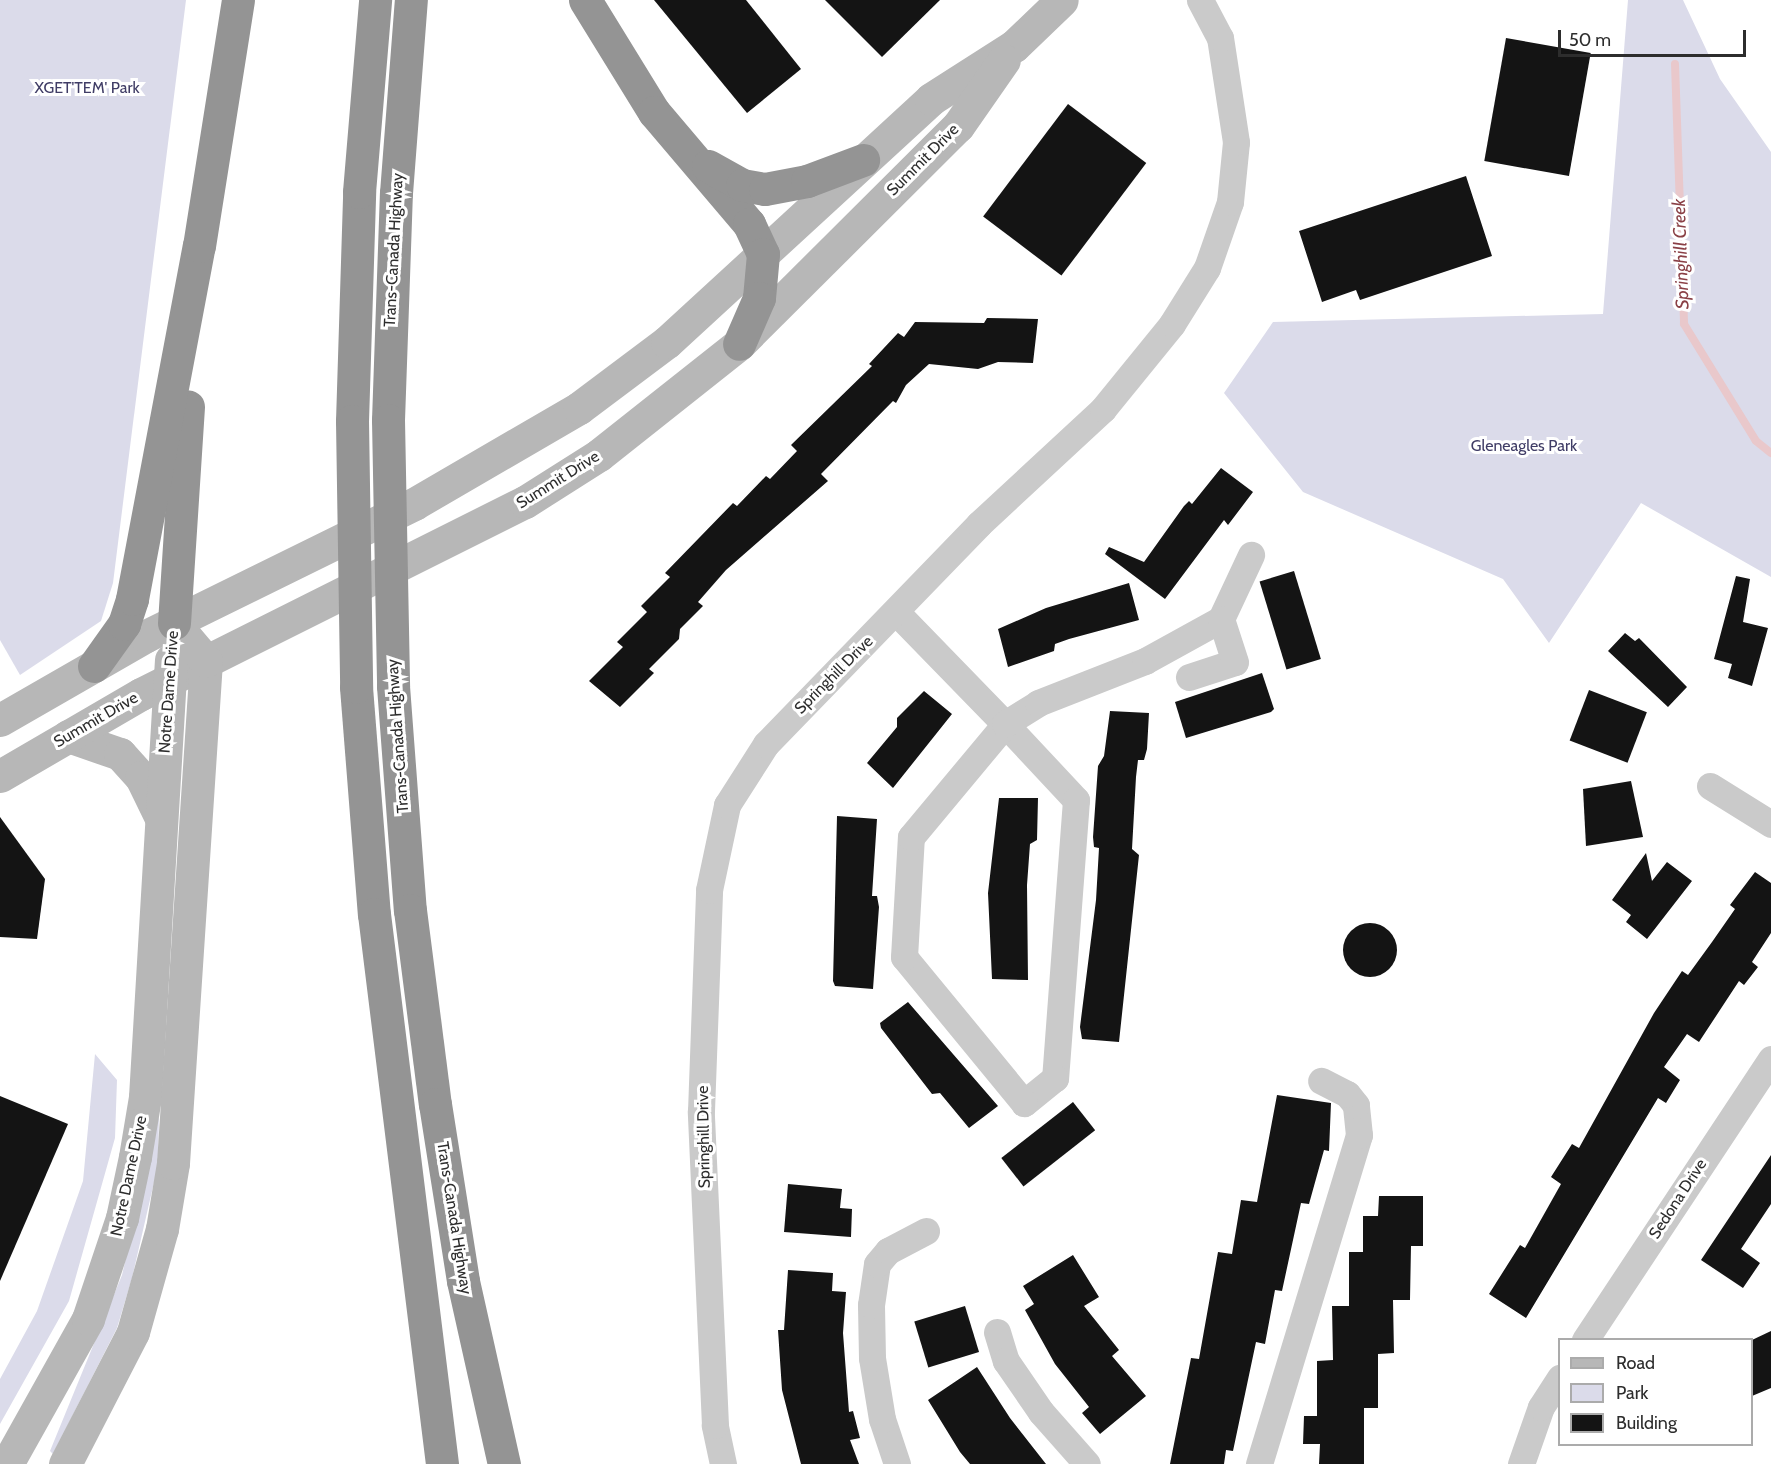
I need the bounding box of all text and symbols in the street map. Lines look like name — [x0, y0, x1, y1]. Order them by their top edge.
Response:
scale bar — [1561, 18, 1748, 56]
text: 50 m — [1569, 29, 1611, 51]
park label: XGET'TEM' Park — [34, 78, 140, 98]
street label: Summit Drive — [883, 120, 963, 200]
street label: Trans-Canada Highway — [380, 172, 408, 328]
water label: Springhill Creek — [1668, 198, 1694, 310]
park label: Gleneagles Park — [1471, 436, 1577, 456]
street label: Summit Drive — [513, 447, 603, 513]
street label: Notre Dame Drive — [155, 630, 183, 754]
street label: Springhill Drive — [791, 632, 877, 718]
street label: Trans-Canada Highway — [383, 658, 413, 814]
street label: Summit Drive — [51, 688, 141, 752]
street label: Springhill Drive — [694, 1086, 714, 1188]
street label: Notre Dame Drive — [107, 1114, 151, 1238]
street label: Trans-Canada Highway — [432, 1140, 476, 1296]
street label: Sedona Drive — [1645, 1155, 1711, 1243]
legend — [1558, 1338, 1753, 1446]
text: Road — [1616, 1352, 1655, 1374]
text: Park — [1616, 1382, 1648, 1404]
text: Building — [1616, 1412, 1677, 1434]

